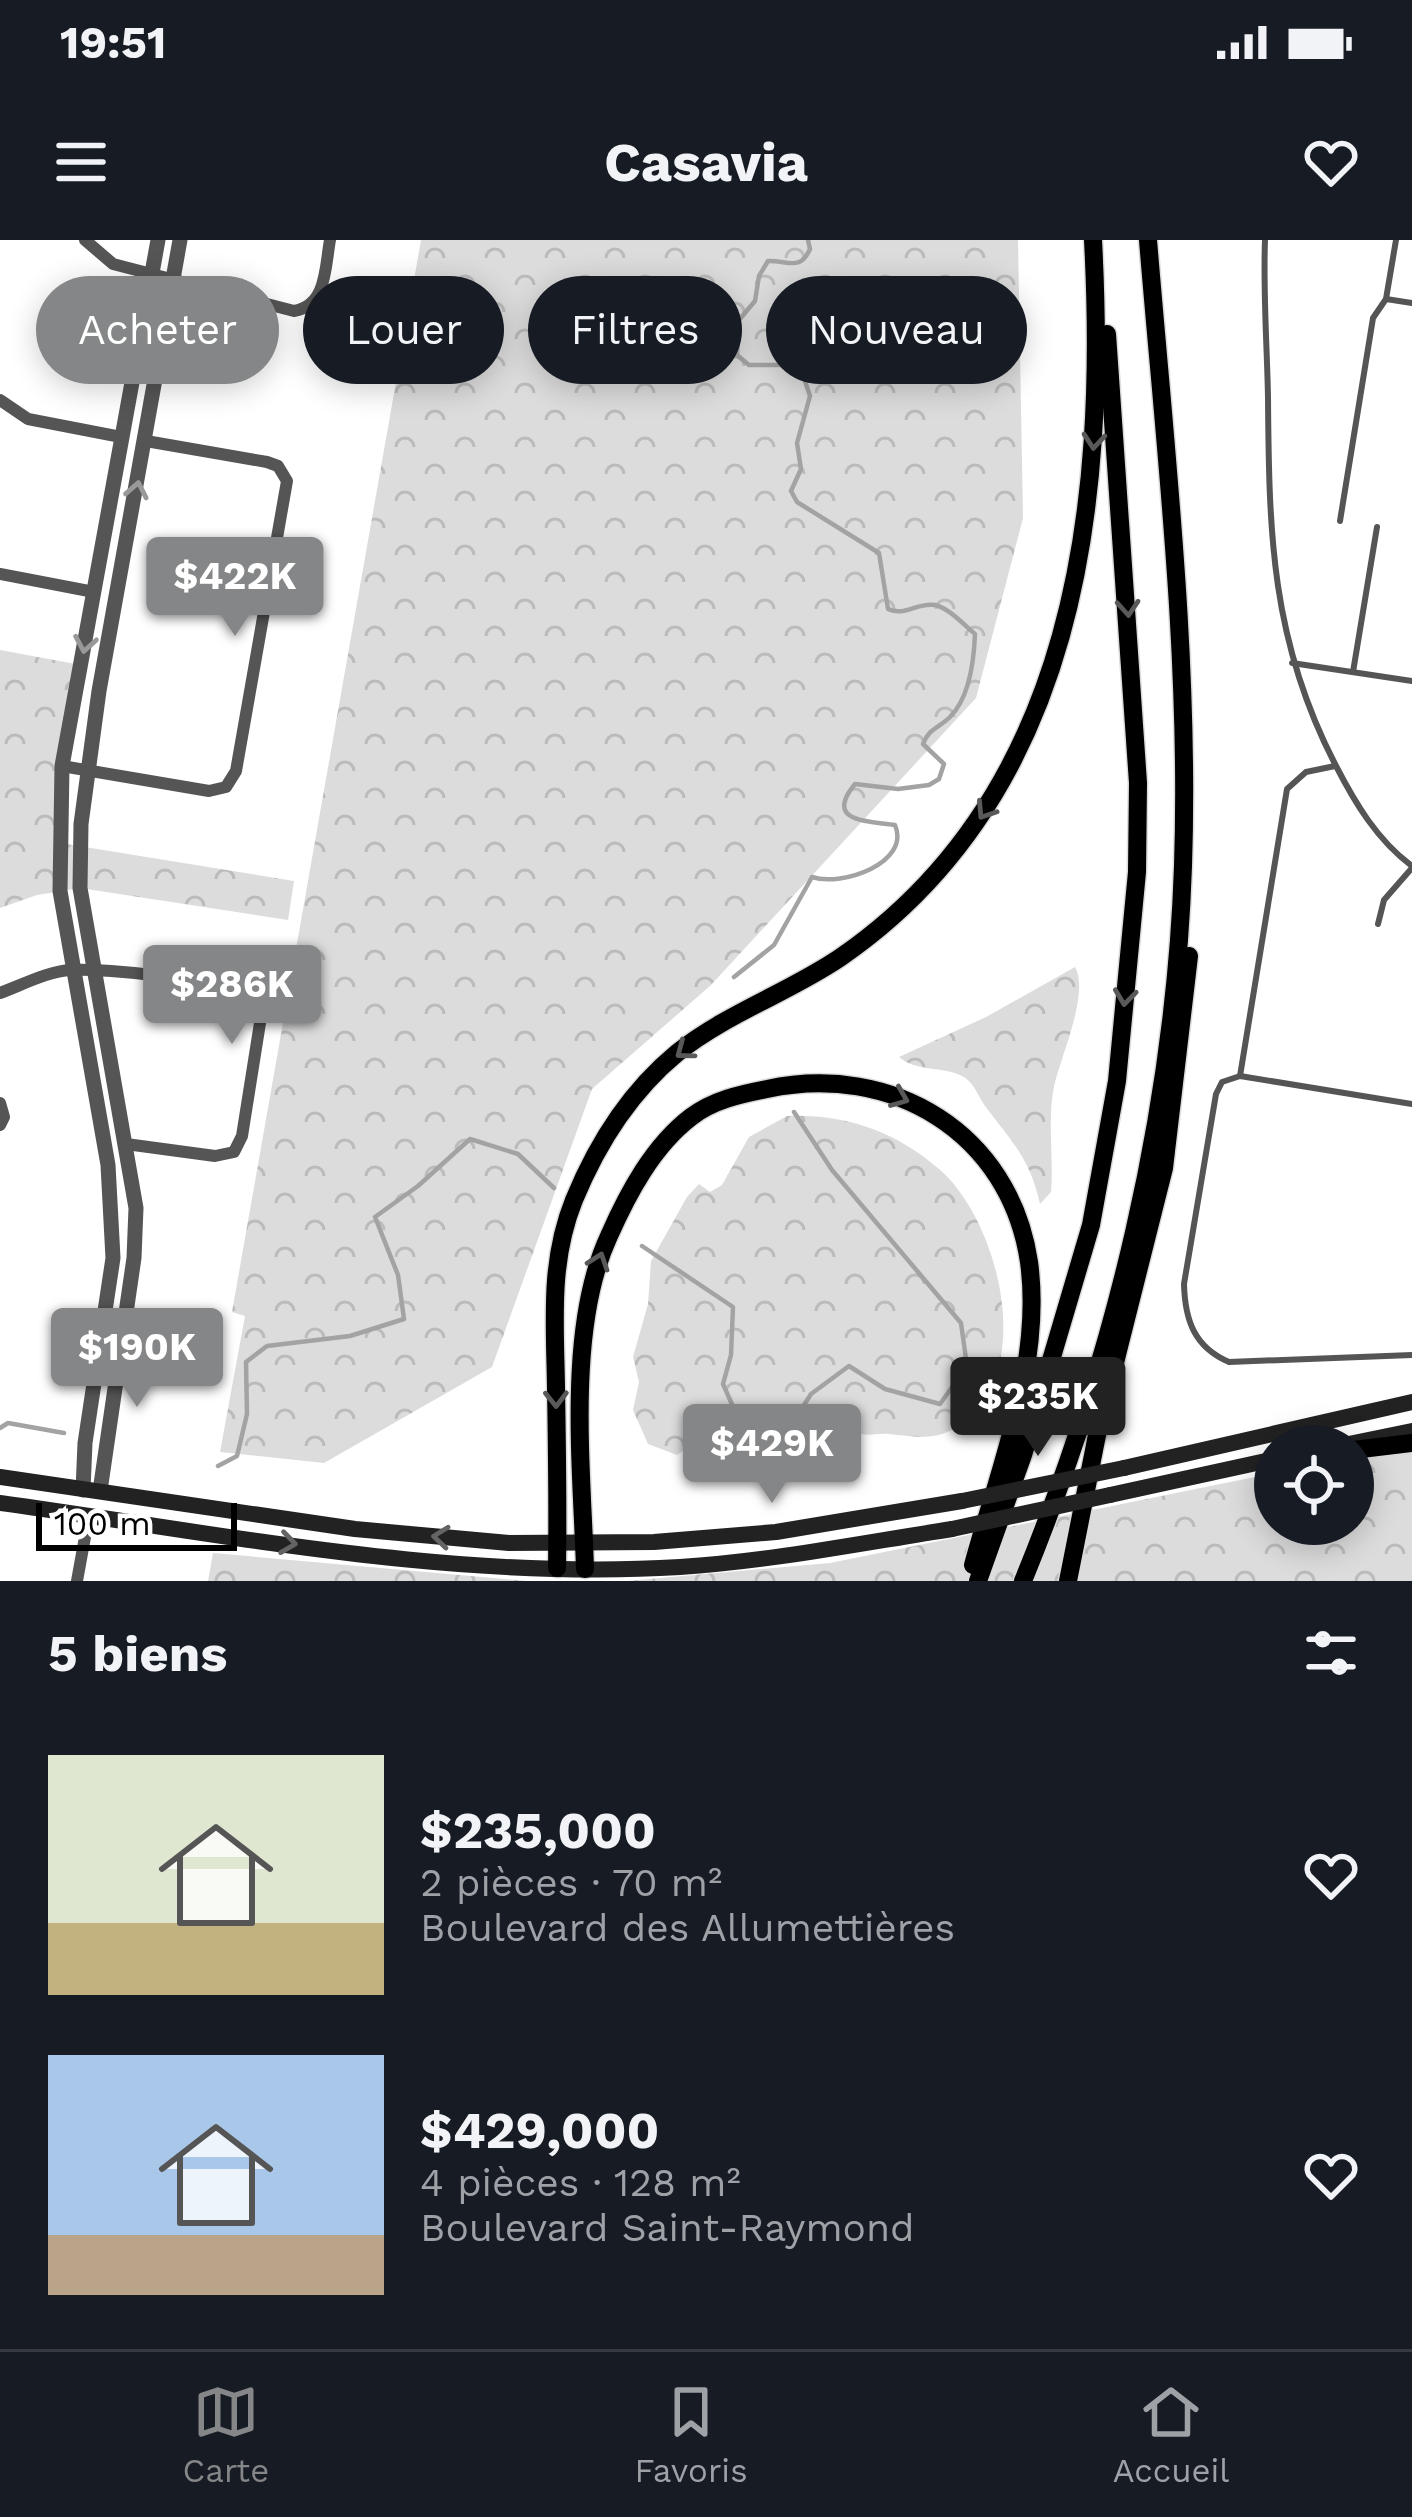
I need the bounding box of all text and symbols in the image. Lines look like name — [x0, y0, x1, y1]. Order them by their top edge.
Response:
text: 19:51 — [60, 16, 166, 69]
icon: menu — [48, 129, 114, 195]
icon: heart — [1298, 129, 1364, 195]
text: Casavia — [604, 131, 808, 194]
chip: Acheter — [36, 276, 279, 384]
chip: Louer — [303, 276, 504, 384]
chip: Filtres — [528, 276, 742, 384]
chip: Nouveau — [766, 276, 1027, 384]
one-way arrow — [1081, 432, 1107, 451]
one-way arrow — [123, 480, 148, 500]
pin: $422K — [151, 537, 319, 639]
text: $422K — [173, 553, 297, 598]
one-way arrow — [1115, 599, 1141, 618]
one-way arrow — [73, 634, 98, 654]
one-way arrow — [977, 797, 999, 819]
pin: $286K — [148, 945, 316, 1047]
text: $286K — [170, 961, 294, 1006]
one-way arrow — [1112, 987, 1138, 1007]
one-way arrow — [676, 1036, 697, 1058]
one-way arrow — [889, 1084, 910, 1108]
one-way arrow — [585, 1251, 610, 1272]
pin: $190K — [53, 1308, 221, 1410]
text: $190K — [78, 1324, 196, 1369]
pin: $235K — [954, 1357, 1122, 1459]
text: $235K — [977, 1373, 1099, 1418]
one-way arrow — [543, 1391, 569, 1409]
pin: $429K — [688, 1404, 856, 1506]
text: $429K — [710, 1420, 834, 1465]
map controls — [1254, 1425, 1374, 1545]
button: locate — [1254, 1425, 1374, 1545]
scale bar — [36, 1497, 237, 1550]
text: 100 m — [54, 1504, 151, 1543]
one-way arrow — [431, 1525, 451, 1551]
one-way arrow — [278, 1529, 298, 1555]
icon: filters — [1298, 1620, 1364, 1686]
text: 5 biens — [48, 1624, 227, 1683]
text: $235,000 — [420, 1801, 656, 1860]
icon: home — [144, 1803, 288, 1947]
icon: heart — [1298, 1842, 1364, 1908]
text: 2 pièces · 70 m² — [420, 1860, 722, 1905]
text: Boulevard des Allumettières — [420, 1905, 955, 1950]
text: $429,000 — [420, 2101, 659, 2160]
icon: home — [144, 2103, 288, 2247]
icon: heart — [1298, 2142, 1364, 2208]
text: 4 pièces · 128 m² — [420, 2160, 741, 2205]
text: Boulevard Saint-Raymond — [420, 2205, 915, 2250]
tab: Carte — [183, 2379, 269, 2490]
tab: Favoris — [634, 2379, 748, 2490]
tab: Accueil — [1113, 2379, 1229, 2490]

